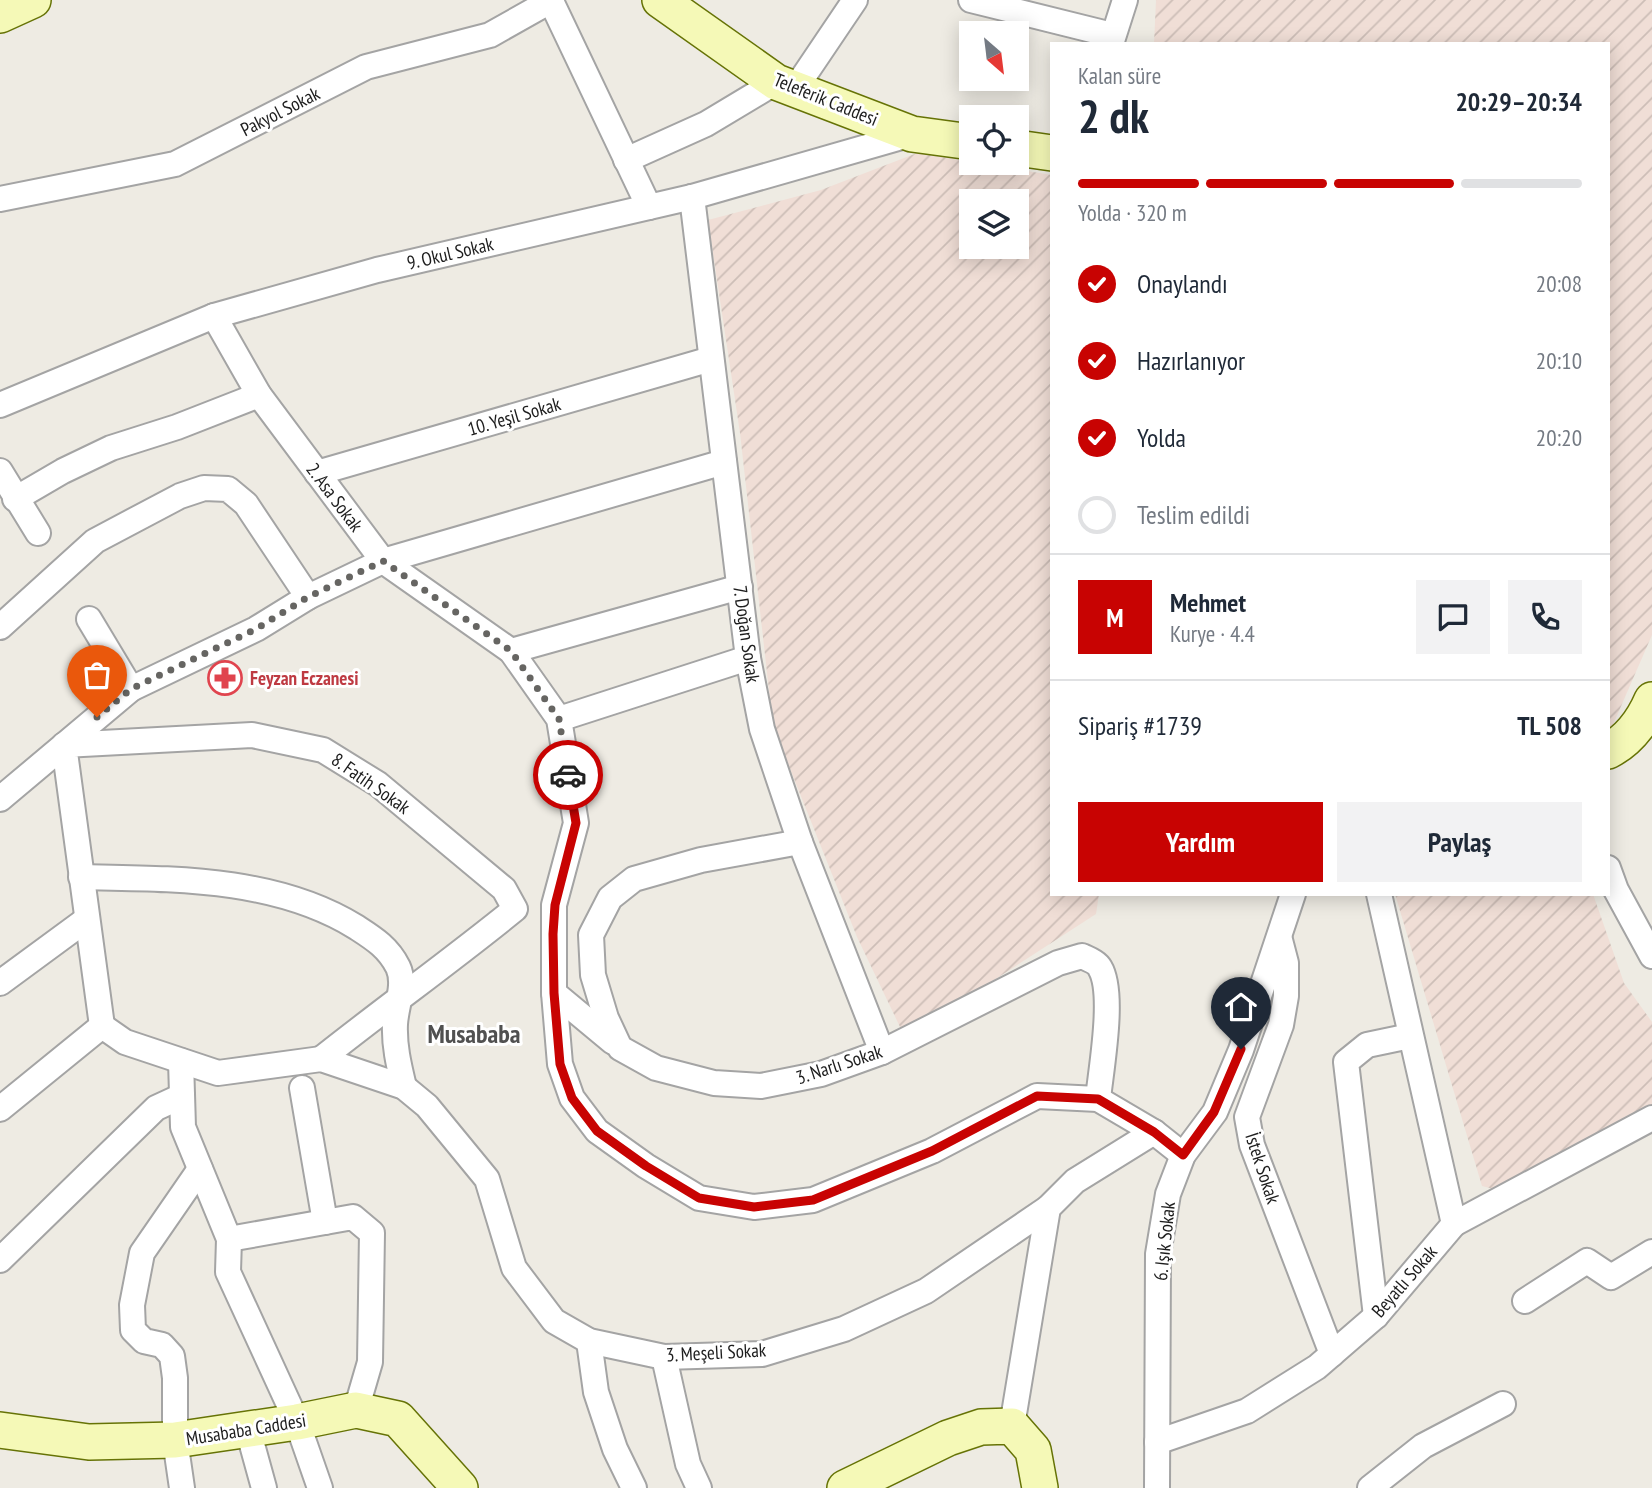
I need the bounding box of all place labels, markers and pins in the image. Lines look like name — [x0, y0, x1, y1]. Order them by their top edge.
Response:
pin — [67, 645, 127, 717]
pharmacy icon: Feyzan Eczanesi — [206, 659, 244, 697]
place label: Feyzan Eczanesi — [250, 666, 358, 690]
pin — [1211, 977, 1271, 1049]

